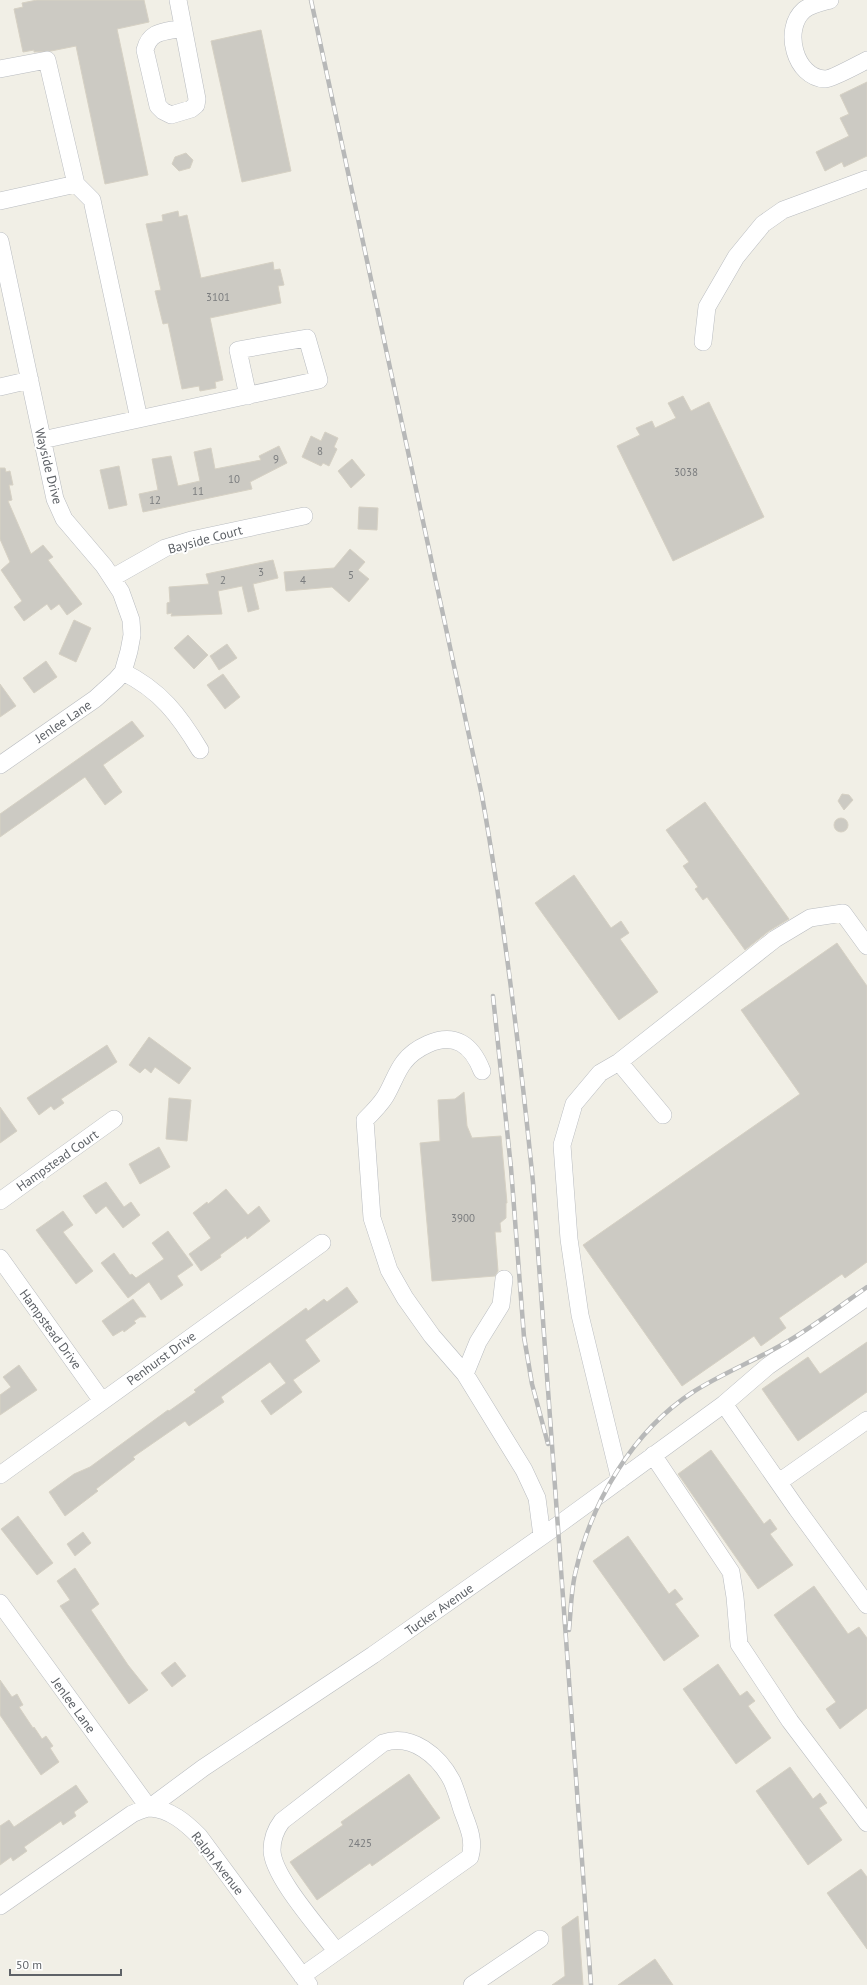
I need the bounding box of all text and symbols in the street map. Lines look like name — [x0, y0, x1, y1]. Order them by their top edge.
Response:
house number: 3101 — [206, 290, 230, 304]
street label: Wayside Drive — [31, 426, 66, 506]
house number: 8 — [317, 444, 323, 458]
house number: 9 — [273, 452, 279, 466]
house number: 3038 — [674, 465, 698, 479]
house number: 10 — [228, 472, 240, 486]
house number: 11 — [192, 484, 204, 498]
house number: 12 — [149, 493, 161, 507]
street label: Bayside Court — [166, 521, 245, 558]
house number: 3 — [258, 565, 264, 579]
house number: 5 — [348, 568, 354, 582]
house number: 2 — [220, 573, 226, 587]
house number: 4 — [300, 573, 306, 587]
street label: Jenlee Lane — [31, 696, 95, 747]
street label: Hampstead Court — [13, 1126, 102, 1195]
house number: 3900 — [451, 1211, 475, 1225]
street label: Hampstead Drive — [16, 1286, 85, 1373]
street label: Penhurst Drive — [123, 1328, 199, 1389]
street label: Tucker Avenue — [402, 1580, 477, 1639]
street label: Jenlee Lane — [47, 1673, 99, 1736]
street label: Ralph Avenue — [188, 1828, 248, 1898]
house number: 2425 — [348, 1836, 372, 1850]
scale bar — [10, 1951, 121, 1977]
text: 50 m — [16, 1957, 42, 1972]

